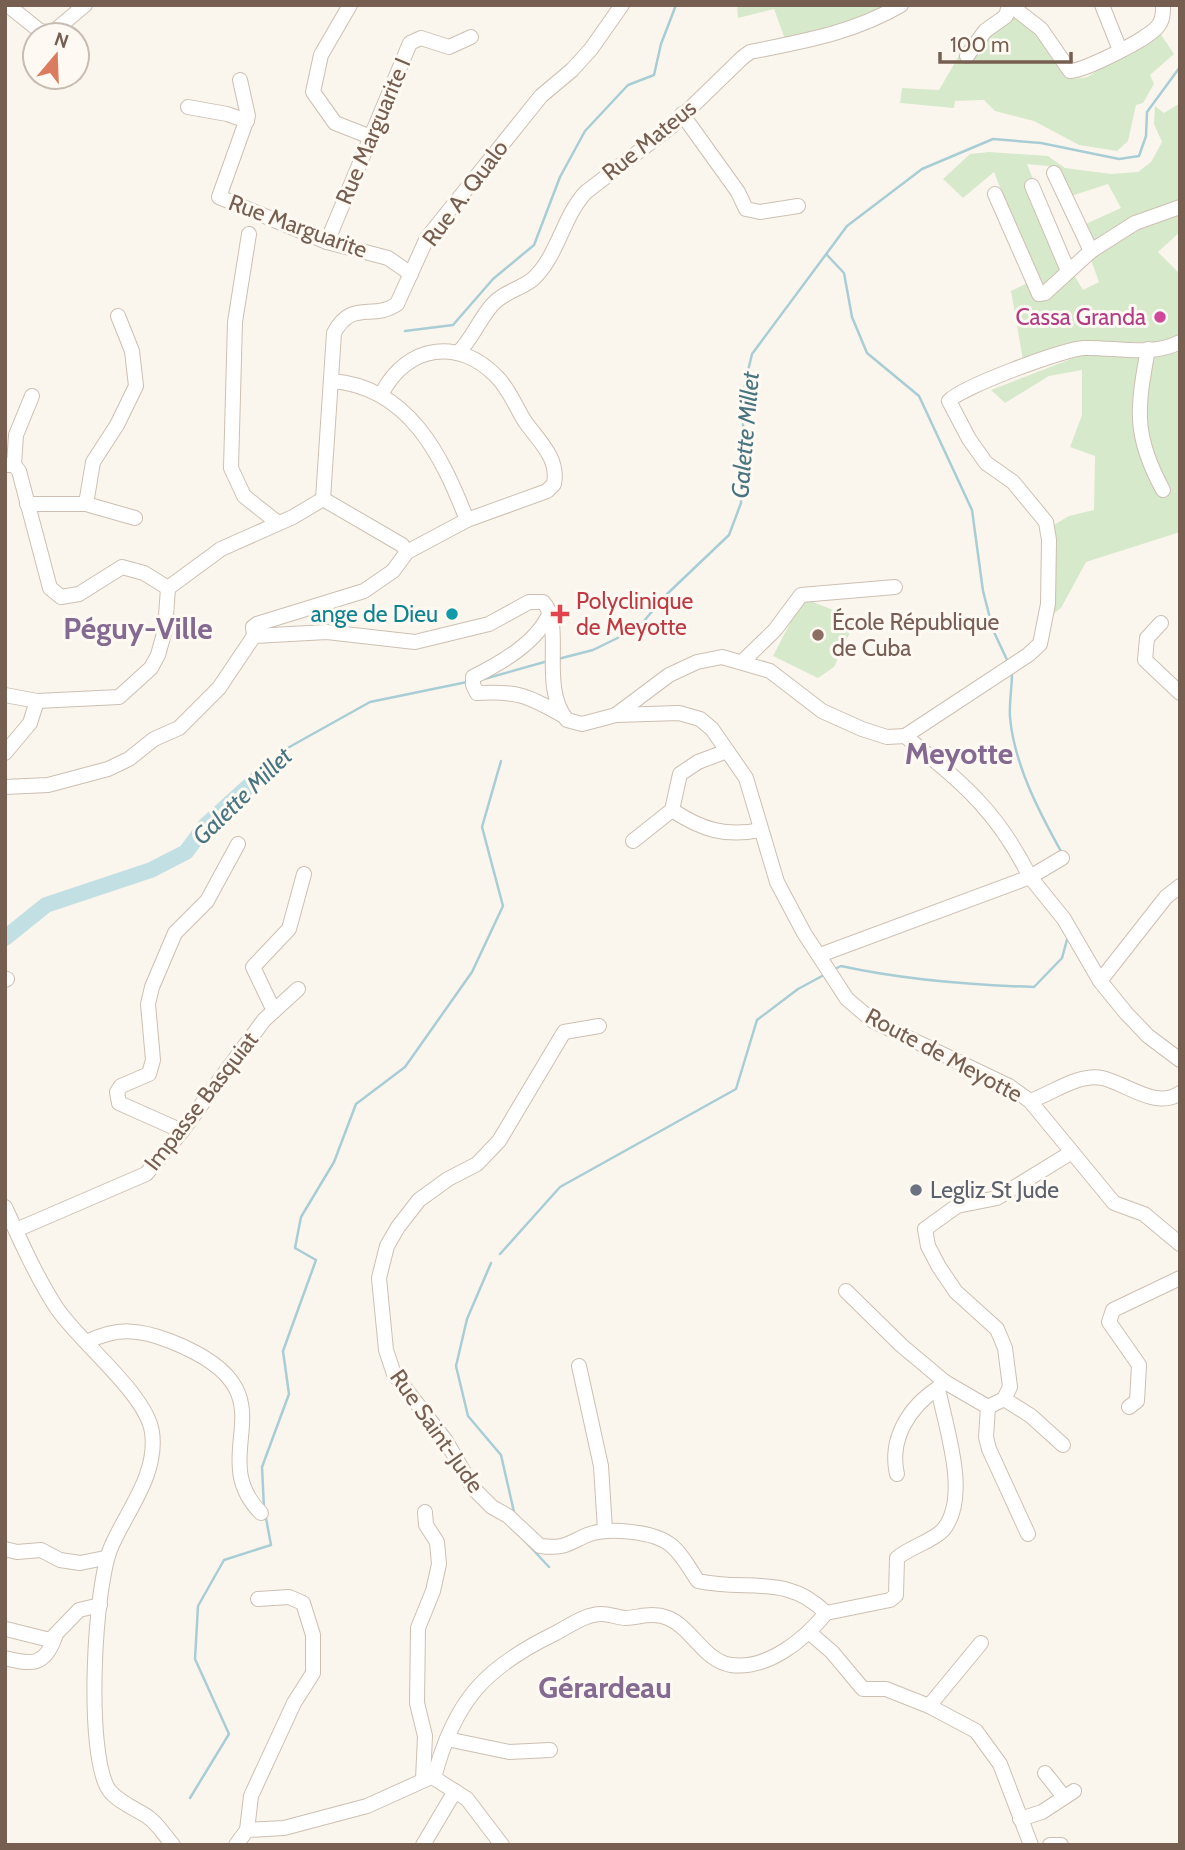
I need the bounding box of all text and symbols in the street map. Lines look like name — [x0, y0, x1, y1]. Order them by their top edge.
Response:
north arrow — [21, 21, 91, 91]
scale bar — [940, 21, 1071, 65]
text: N — [51, 27, 71, 53]
text: 100 m — [950, 32, 1009, 57]
street label: Rue Marguarite I — [330, 54, 416, 208]
street label: Rue Mateus — [596, 94, 702, 186]
street label: Rue A. Qualo — [416, 135, 514, 251]
street label: Rue Marguarite — [225, 188, 371, 264]
place label: Cassa Granda — [1015, 303, 1146, 331]
marker: Cassa Granda — [1152, 309, 1168, 325]
water label: Galette Millet — [725, 370, 765, 499]
place label: Polyclinique de Meyotte — [576, 587, 693, 641]
place label: ange de Dieu — [311, 600, 438, 628]
marker: Polyclinique de Meyotte — [550, 604, 570, 624]
marker: ange de Dieu — [444, 606, 460, 622]
place label: École République de Cuba — [832, 607, 1000, 662]
district label: Péguy-Ville — [63, 610, 213, 647]
marker: École République de Cuba — [810, 627, 826, 643]
district label: Meyotte — [905, 735, 1013, 772]
water label: Galette Millet — [186, 741, 298, 851]
street label: Route de Meyotte — [861, 1002, 1027, 1108]
street label: Impasse Basquiat — [138, 1026, 264, 1176]
place label: Legliz St Jude — [930, 1176, 1059, 1204]
marker: Legliz St Jude — [908, 1182, 924, 1198]
street label: Rue Saint-Jude — [384, 1364, 490, 1498]
district label: Gérardeau — [538, 1669, 672, 1706]

